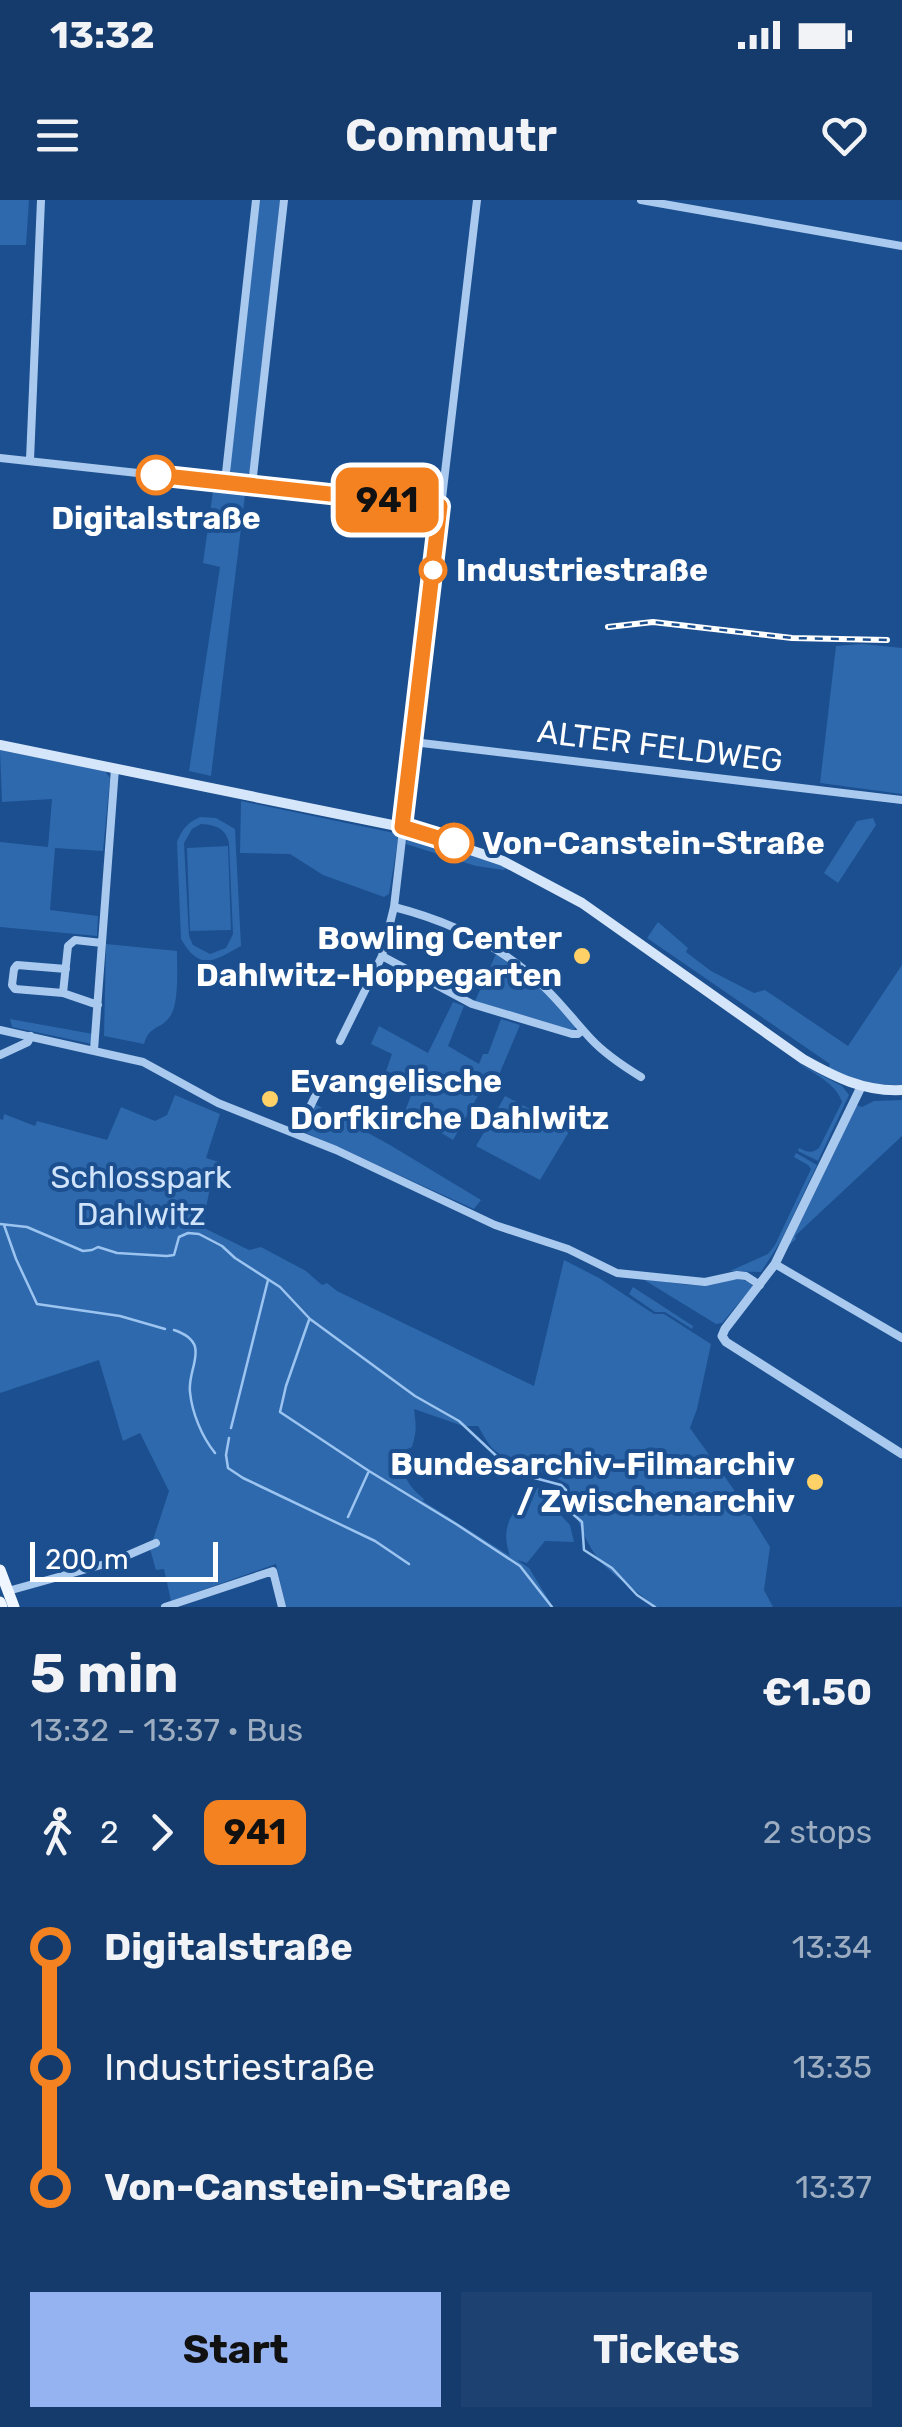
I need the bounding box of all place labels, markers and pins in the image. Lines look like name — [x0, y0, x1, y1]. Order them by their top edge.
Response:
marker: Digitalstraße — [137, 456, 175, 494]
place label: Digitalstraße — [51, 499, 261, 537]
place label: Industriestraße — [456, 551, 708, 589]
marker: Industriestraße — [420, 557, 446, 583]
marker: Von-Canstein-Straße — [435, 824, 473, 862]
place label: Von-Canstein-Straße — [482, 824, 825, 862]
place label: Bowling Center Dahlwitz-Hoppegarten — [196, 919, 562, 994]
marker: Bowling Center Dahlwitz-Hoppegarten — [571, 945, 593, 967]
place label: Evangelische Dorfkirche Dahlwitz — [290, 1062, 609, 1137]
marker: Evangelische Dorfkirche Dahlwitz — [259, 1088, 281, 1110]
place label: Bundesarchiv-Filmarchiv / Zwischenarchiv — [390, 1445, 795, 1520]
marker: Bundesarchiv-Filmarchiv / Zwischenarchiv — [804, 1471, 826, 1493]

